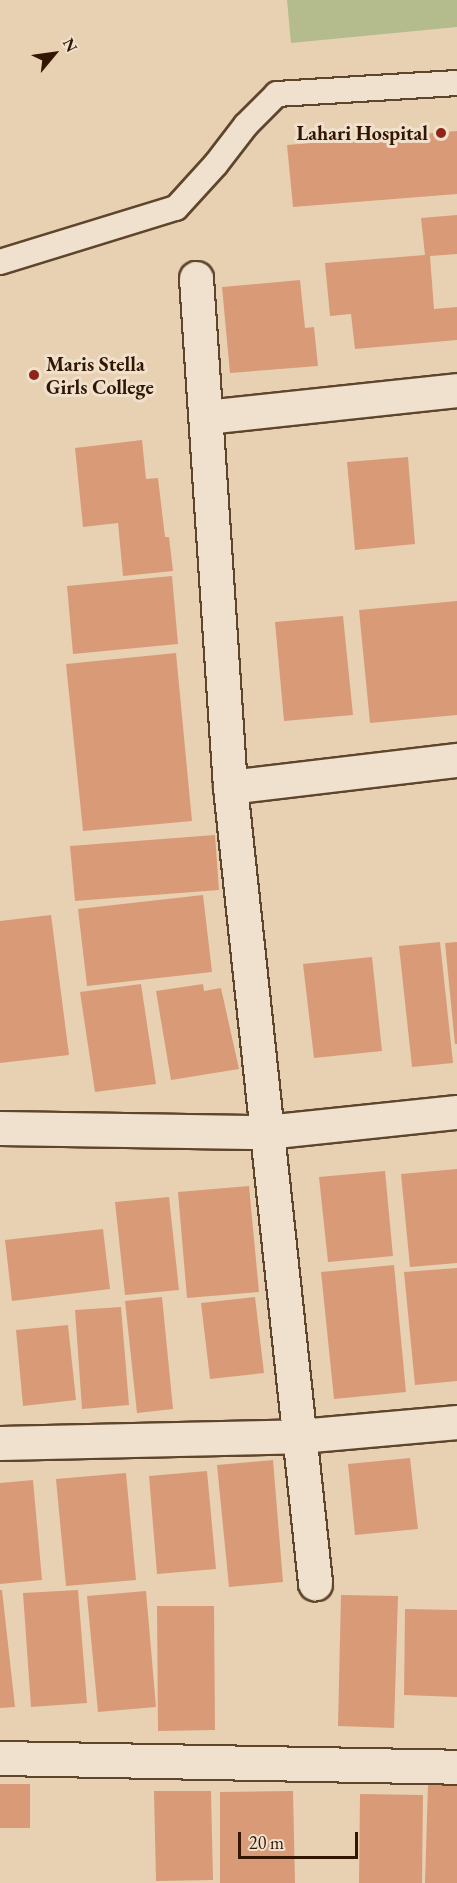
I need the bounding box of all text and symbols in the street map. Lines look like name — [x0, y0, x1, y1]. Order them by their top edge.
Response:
north arrow — [24, 24, 84, 84]
text: N — [58, 34, 83, 56]
place label: Lahari Hospital — [297, 121, 428, 145]
marker: Lahari Hospital — [432, 124, 450, 142]
place label: Maris Stella Girls College — [46, 352, 154, 399]
marker: Maris Stella Girls College — [27, 368, 41, 382]
scale bar — [241, 1820, 361, 1858]
text: 20 m — [249, 1831, 284, 1854]

